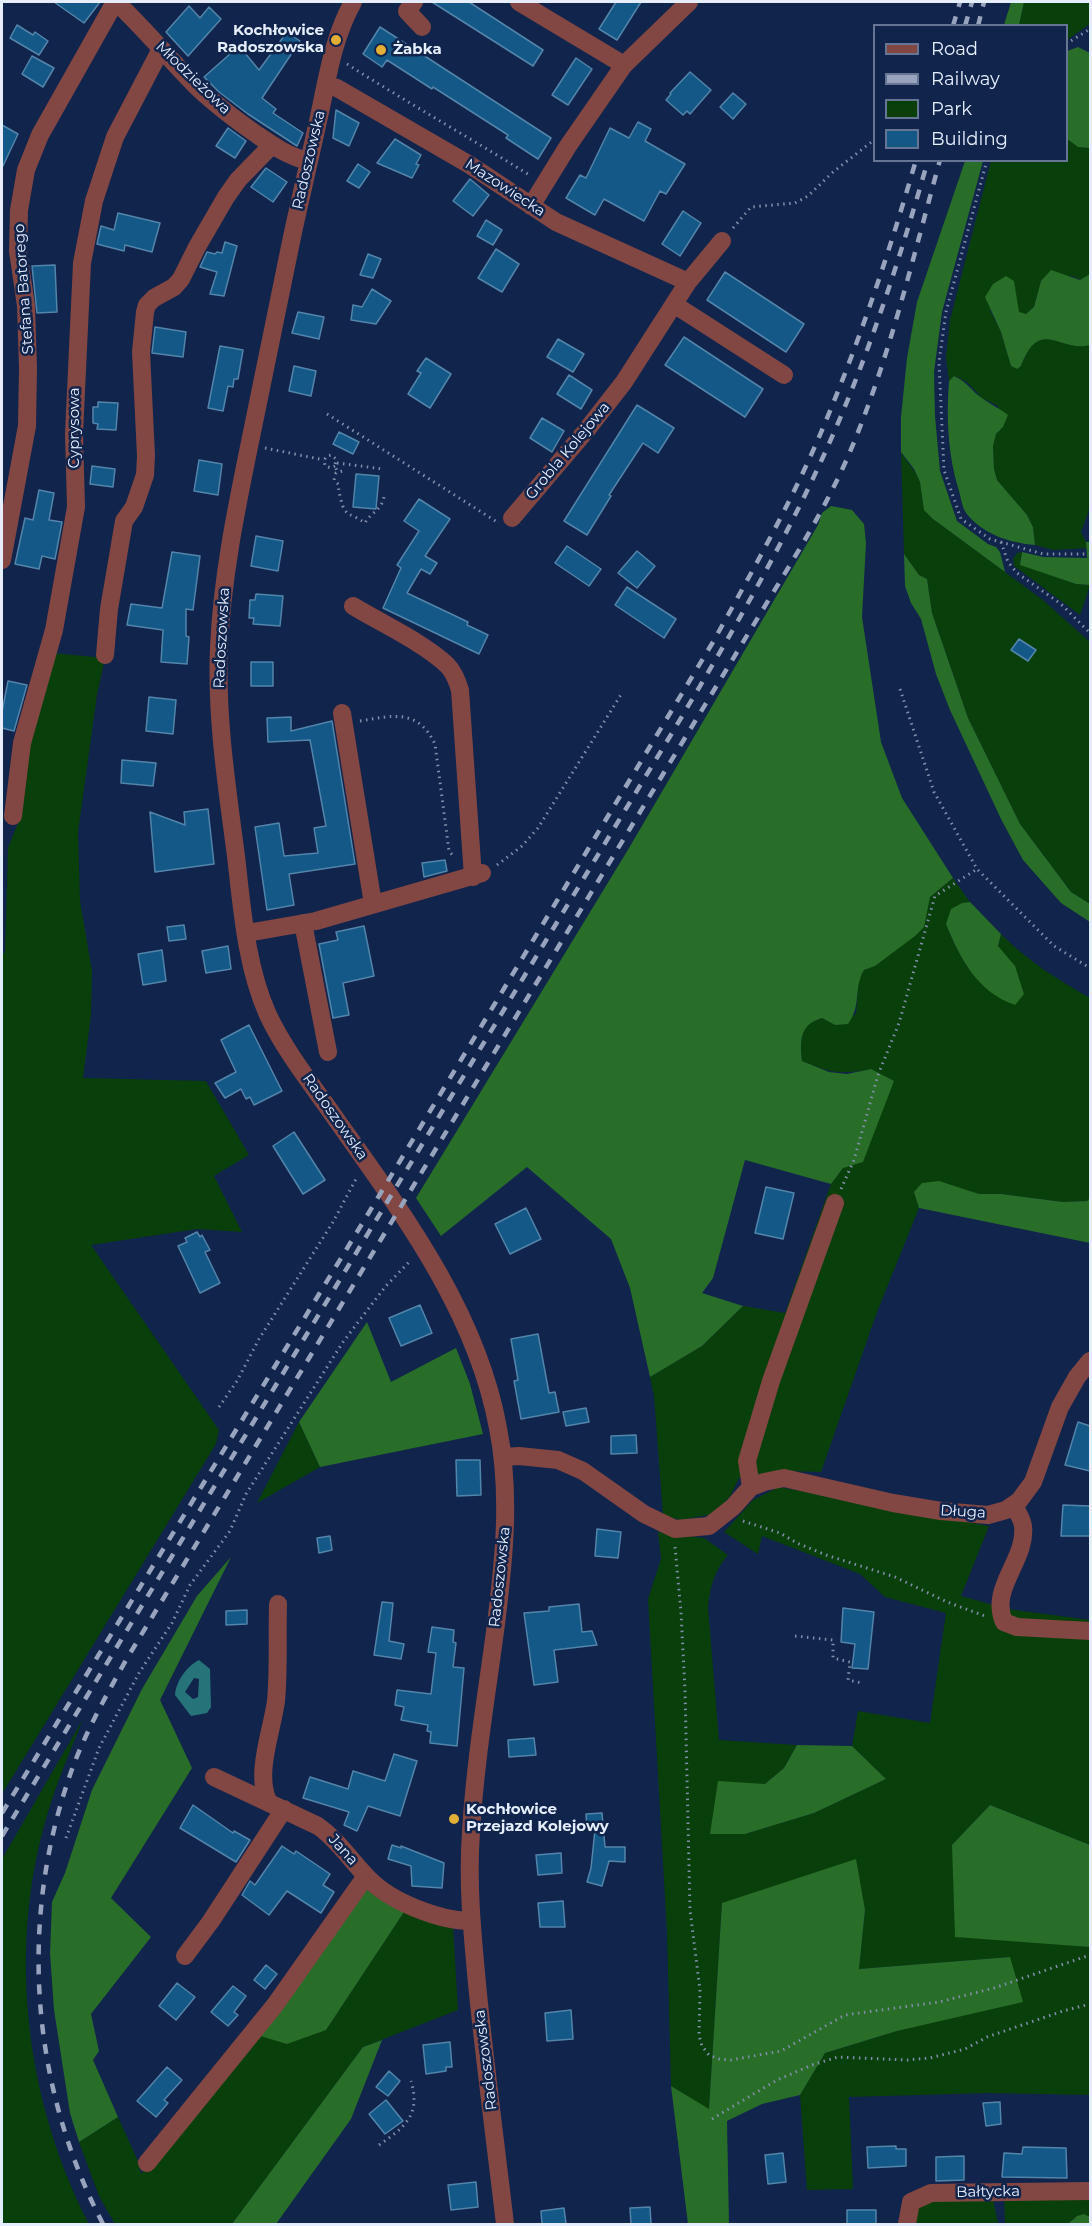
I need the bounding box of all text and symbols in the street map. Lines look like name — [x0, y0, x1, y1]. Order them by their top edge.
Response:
place label: Kochłowice Radoszowska — [217, 22, 324, 57]
legend — [873, 24, 1068, 162]
marker: Kochłowice Radoszowska — [329, 33, 343, 47]
street label: Młodzieżowa — [152, 38, 234, 118]
text: Road — [931, 38, 978, 60]
place label: Żabka — [393, 41, 442, 59]
marker: Żabka — [374, 43, 388, 57]
text: Railway — [931, 68, 1000, 90]
text: Park — [931, 98, 972, 120]
street label: Radoszowska — [289, 109, 329, 211]
text: Building — [931, 128, 1008, 150]
street label: Mazowiecka — [461, 155, 549, 221]
street label: Stefana Batorego — [10, 223, 38, 355]
street label: Cyprysowa — [66, 387, 84, 469]
street label: Grobla Kolejowa — [522, 399, 614, 503]
street label: Radoszowska — [210, 587, 234, 689]
street label: Radoszowska — [299, 1070, 371, 1164]
street label: Długa — [940, 1502, 986, 1522]
street label: Radoszowska — [486, 1526, 514, 1628]
place label: Kochłowice Przejazd Kolejowy — [466, 1801, 609, 1836]
marker: Kochłowice Przejazd Kolejowy — [447, 1812, 461, 1826]
street label: Jana — [324, 1831, 362, 1869]
street label: Radoszowska — [471, 2009, 501, 2111]
street label: Bałtycka — [956, 2182, 1020, 2202]

